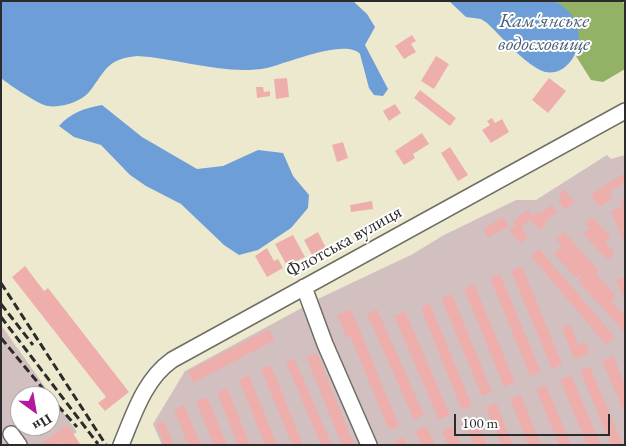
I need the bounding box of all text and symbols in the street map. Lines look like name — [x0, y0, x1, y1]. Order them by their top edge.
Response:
water label: Кам'янське водосховище — [498, 10, 590, 57]
street label: Флотська вулиця — [282, 201, 406, 283]
north arrow — [10, 386, 60, 436]
scale bar — [456, 404, 612, 436]
text: Пн — [30, 410, 55, 436]
text: 100 m — [462, 413, 498, 432]

